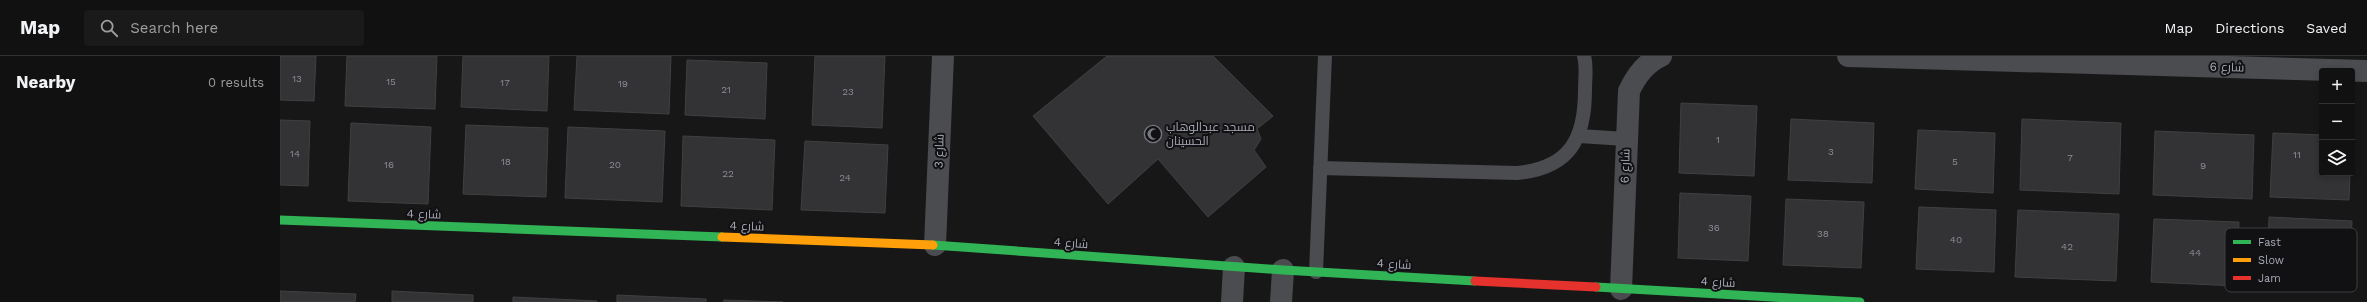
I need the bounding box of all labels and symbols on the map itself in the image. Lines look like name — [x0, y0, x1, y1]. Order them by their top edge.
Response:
street label: شارع 6 — [2209, 59, 2245, 76]
house number: 13 — [292, 73, 302, 84]
house number: 15 — [386, 76, 396, 87]
house number: 17 — [500, 77, 510, 88]
house number: 19 — [618, 78, 628, 89]
house number: 21 — [721, 84, 731, 95]
house number: 23 — [842, 86, 854, 97]
place label: مسجد عبدالوهاب الحسينان — [1166, 120, 1255, 148]
mosque icon: مسجد عبدالوهاب الحسينان — [1143, 124, 1163, 144]
street label: شارع 3 — [931, 134, 948, 168]
house number: 1 — [1716, 134, 1720, 145]
house number: 3 — [1828, 146, 1834, 157]
house number: 14 — [290, 148, 300, 159]
street label: شارع 6 — [1617, 148, 1634, 184]
house number: 11 — [2293, 149, 2301, 160]
house number: 7 — [2067, 152, 2073, 163]
house number: 18 — [501, 156, 511, 167]
house number: 5 — [1952, 156, 1958, 167]
house number: 16 — [384, 159, 394, 170]
house number: 20 — [609, 159, 621, 170]
house number: 9 — [2200, 160, 2206, 171]
house number: 22 — [722, 168, 734, 179]
house number: 24 — [839, 172, 851, 183]
street label: شارع 4 — [406, 206, 442, 223]
street label: شارع 4 — [729, 218, 765, 235]
house number: 36 — [1708, 222, 1720, 233]
house number: 38 — [1817, 228, 1829, 239]
legend — [2225, 228, 2357, 292]
house number: 40 — [1950, 234, 1962, 245]
street label: شارع 4 — [1053, 235, 1089, 252]
text: Fast — [2258, 236, 2281, 249]
house number: 42 — [2061, 241, 2073, 252]
house number: 44 — [2189, 247, 2201, 258]
text: Slow — [2258, 254, 2284, 267]
street label: شارع 4 — [1376, 256, 1412, 273]
text: Jam — [2258, 272, 2281, 285]
street label: شارع 4 — [1700, 274, 1736, 291]

